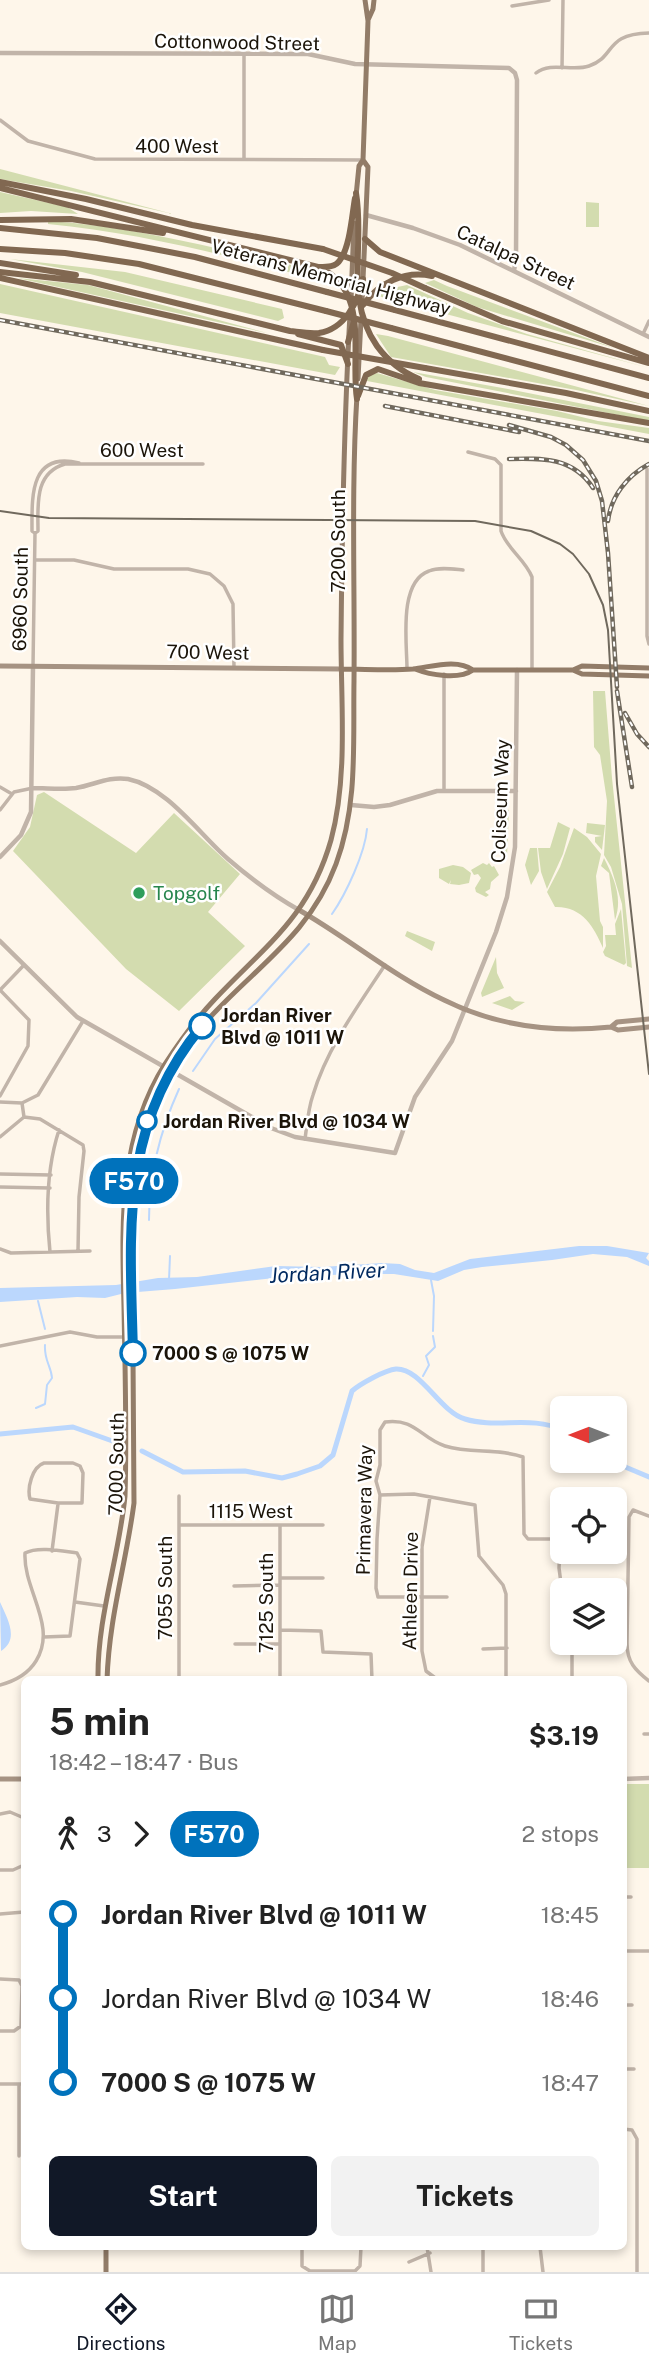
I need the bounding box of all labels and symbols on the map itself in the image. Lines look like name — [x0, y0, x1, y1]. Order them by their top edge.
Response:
street label: Cottonwood Street — [154, 30, 320, 54]
street label: 400 West — [135, 135, 219, 157]
street label: Catalpa Street — [453, 220, 579, 294]
street label: Veterans Memorial Highway — [209, 234, 453, 320]
street label: 600 West — [100, 439, 184, 461]
street label: 7200 South — [327, 489, 349, 593]
street label: 6960 South — [8, 547, 32, 651]
street label: 700 West — [166, 640, 250, 664]
street label: Coliseum Way — [487, 739, 513, 863]
place label: Topgolf — [153, 882, 220, 904]
marker: Topgolf — [131, 885, 147, 901]
place label: Jordan River Blvd @ 1011 W — [221, 1004, 345, 1048]
marker: Jordan River Blvd @ 1011 W — [189, 1013, 215, 1039]
place label: Jordan River Blvd @ 1034 W — [163, 1110, 411, 1132]
marker: Jordan River Blvd @ 1034 W — [137, 1111, 157, 1131]
line badge: F570 — [85, 1158, 183, 1204]
water label: Jordan River — [269, 1257, 386, 1288]
marker: 7000 S @ 1075 W — [120, 1340, 146, 1366]
place label: 7000 S @ 1075 W — [152, 1342, 310, 1364]
north arrow — [550, 1396, 626, 1474]
street label: 7000 South — [104, 1412, 128, 1516]
street label: Primavera Way — [352, 1445, 376, 1575]
street label: 1115 West — [209, 1500, 293, 1522]
street label: Athleen Drive — [398, 1531, 422, 1651]
street label: 7055 South — [154, 1536, 176, 1640]
street label: 7125 South — [255, 1553, 277, 1653]

